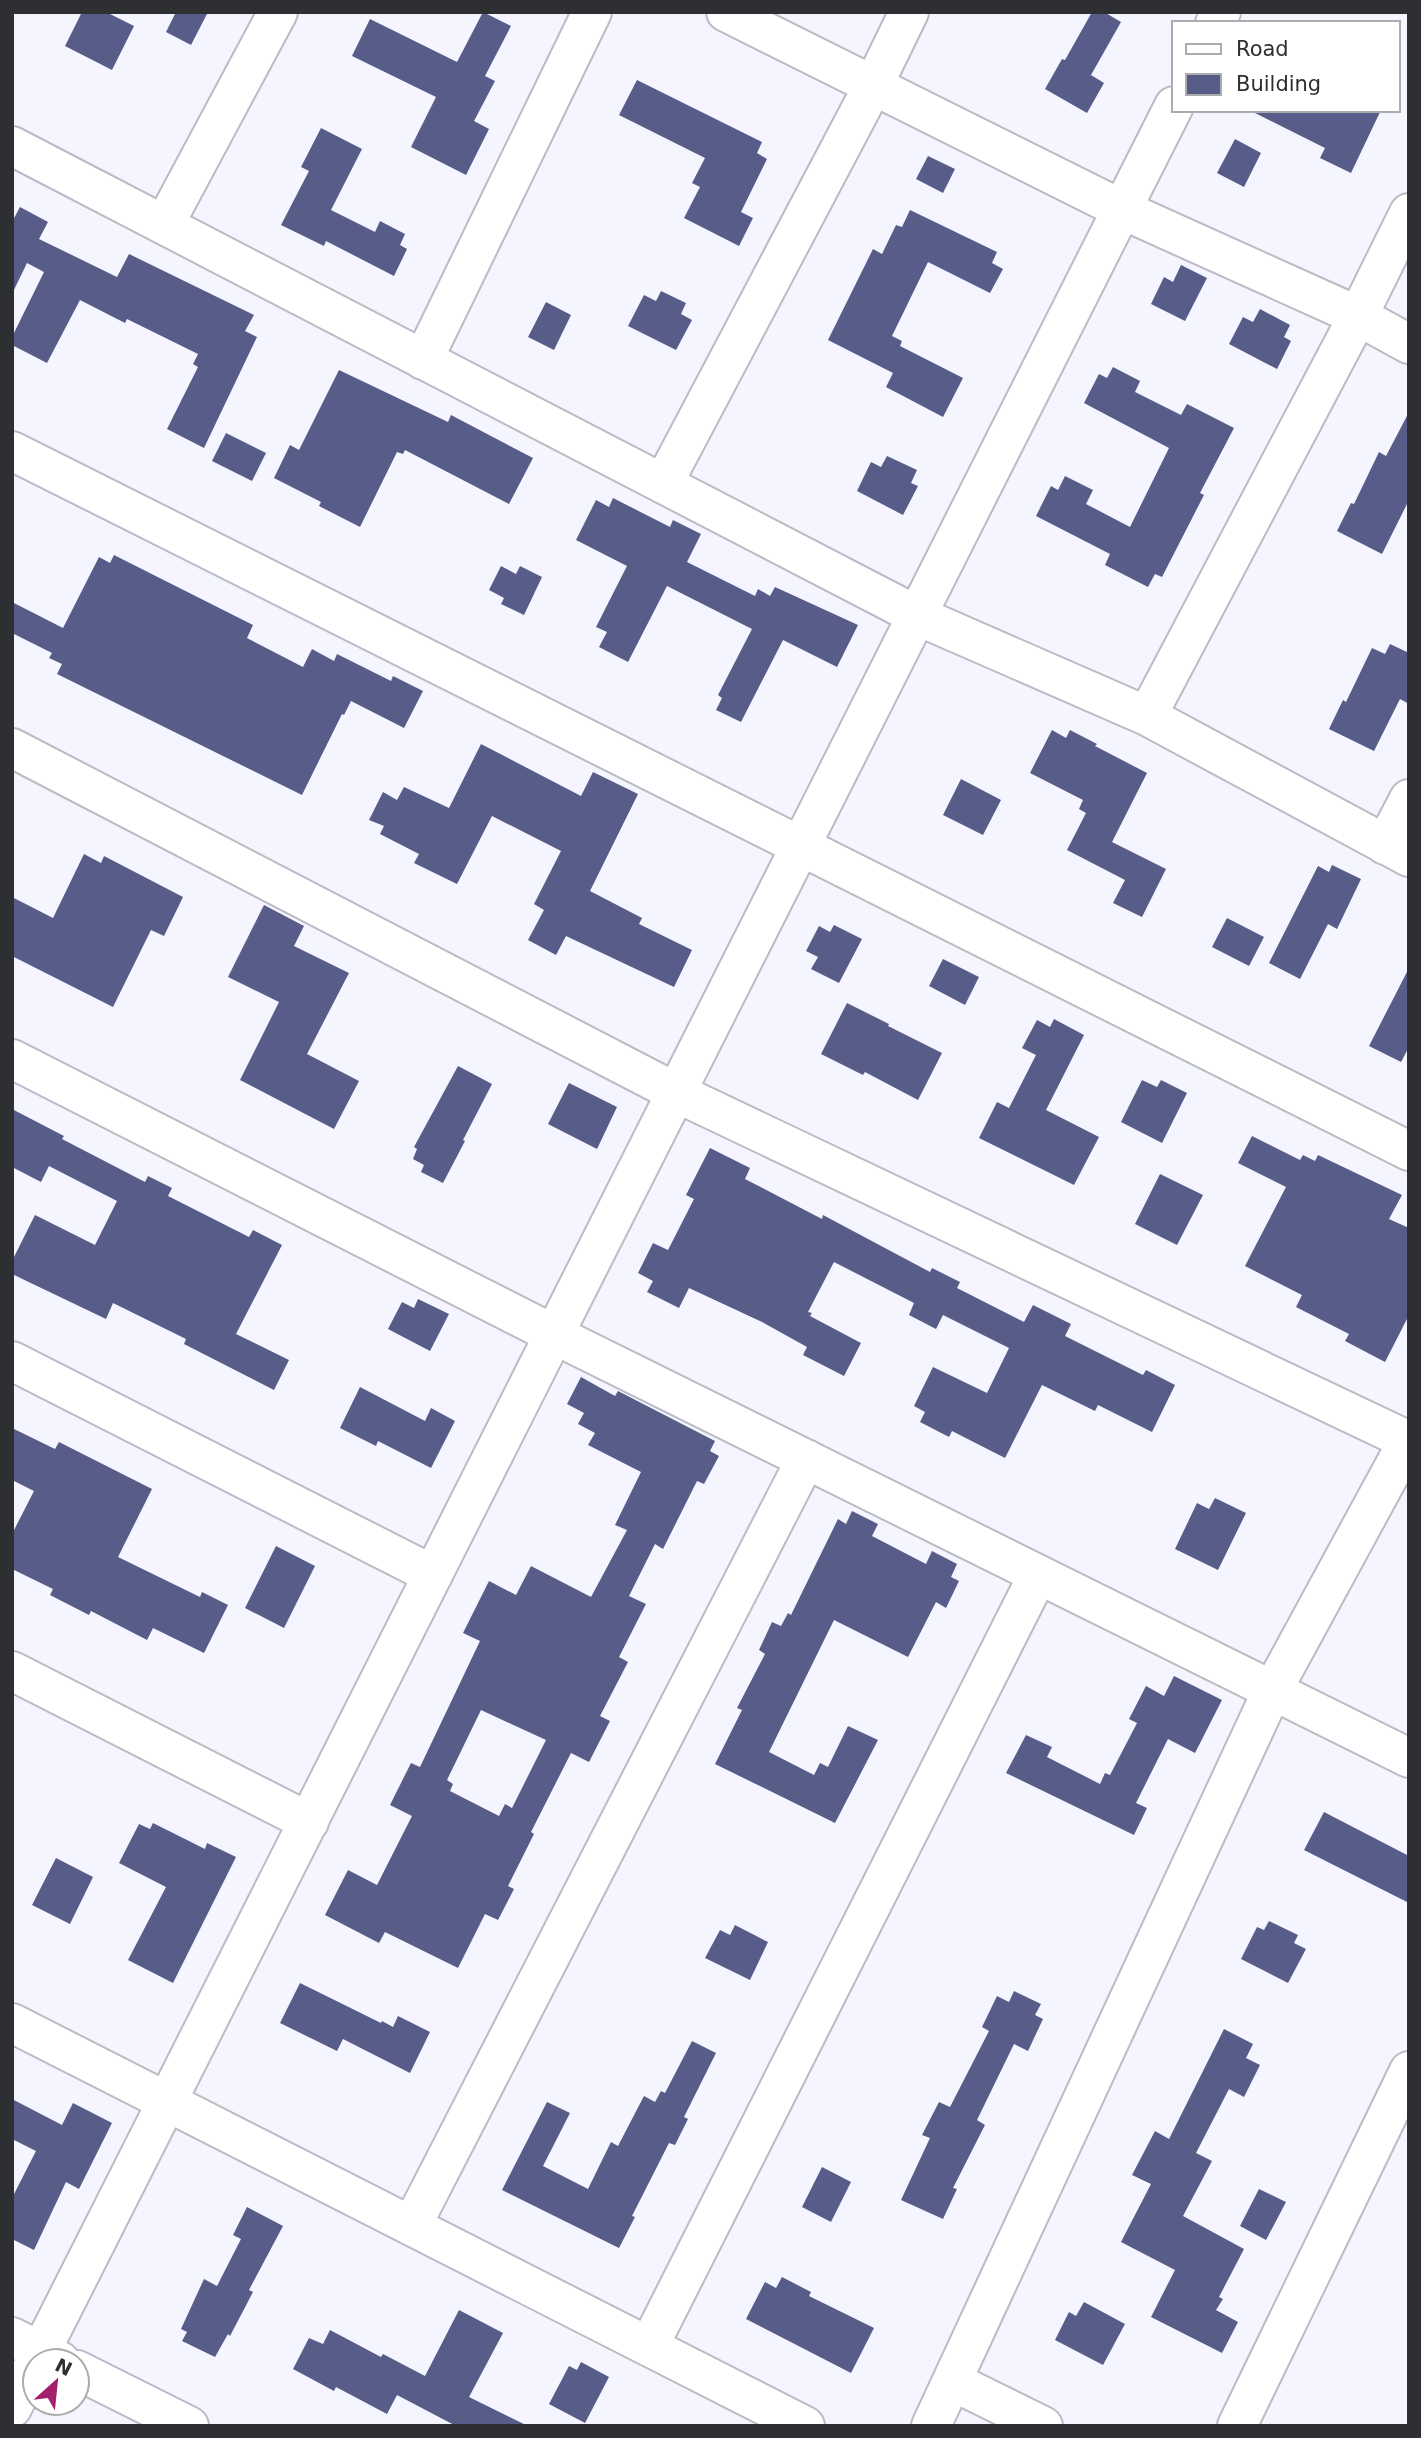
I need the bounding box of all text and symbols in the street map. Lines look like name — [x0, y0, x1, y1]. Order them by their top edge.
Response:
legend — [1172, 21, 1400, 112]
text: Road — [1236, 37, 1289, 61]
text: Building — [1236, 72, 1321, 96]
north arrow — [21, 2347, 91, 2417]
text: N — [52, 2353, 76, 2380]

